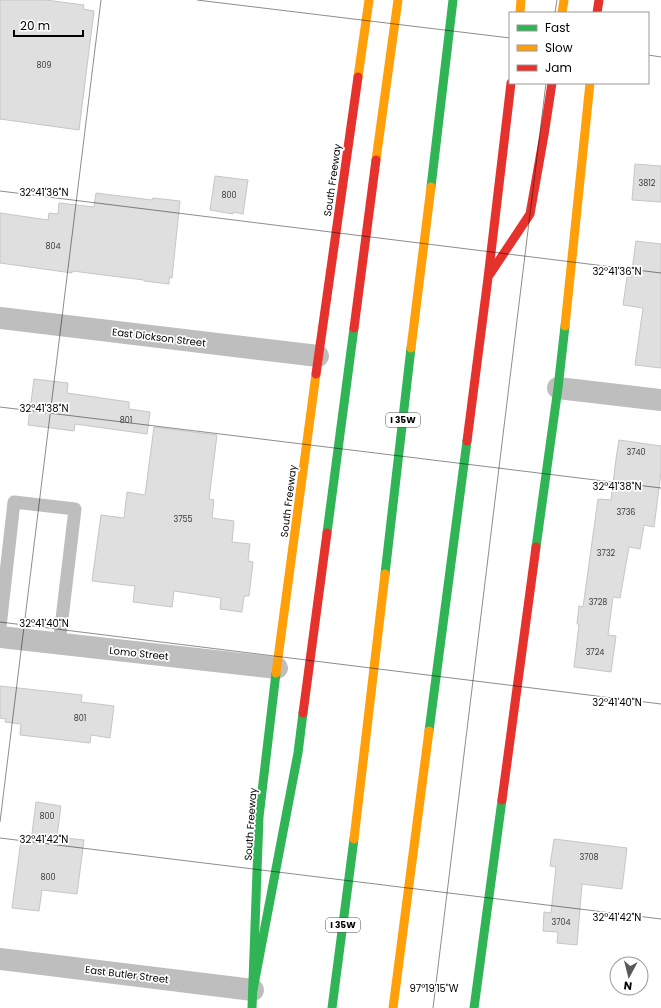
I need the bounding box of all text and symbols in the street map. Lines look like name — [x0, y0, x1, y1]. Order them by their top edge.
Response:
scale bar — [14, 12, 83, 38]
legend — [509, 12, 649, 84]
text: 20 m — [20, 17, 50, 34]
text: Fast — [545, 19, 570, 36]
text: Slow — [545, 39, 573, 56]
text: Jam — [545, 59, 572, 76]
house number: 809 — [36, 60, 52, 71]
street label: South Freeway — [320, 142, 345, 217]
house number: 3812 — [639, 178, 656, 189]
text: 32°41'36"N — [19, 185, 69, 200]
house number: 800 — [221, 190, 237, 201]
house number: 804 — [45, 241, 61, 252]
text: 32°41'36"N — [592, 264, 642, 279]
street label: East Dickson Street — [111, 324, 207, 351]
text: 32°41'38"N — [20, 401, 68, 416]
road number: I 35W — [386, 413, 420, 427]
house number: 801 — [120, 415, 132, 426]
house number: 3740 — [626, 447, 646, 458]
street label: South Freeway — [277, 463, 300, 538]
text: 32°41'38"N — [593, 479, 641, 494]
house number: 3736 — [617, 507, 635, 518]
house number: 3755 — [173, 514, 193, 525]
house number: 3732 — [597, 548, 616, 559]
house number: 3728 — [589, 597, 607, 608]
text: 32°41'40"N — [19, 616, 69, 631]
street label: Lomo Street — [109, 643, 170, 664]
house number: 3724 — [586, 647, 604, 658]
text: 32°41'40"N — [592, 695, 642, 710]
house number: 801 — [74, 713, 86, 724]
street label: South Freeway — [240, 787, 261, 861]
house number: 800 — [39, 811, 55, 822]
text: 32°41'42"N — [20, 832, 68, 847]
house number: 3708 — [579, 852, 599, 863]
house number: 800 — [40, 872, 56, 883]
text: 32°41'42"N — [593, 910, 641, 925]
house number: 3704 — [551, 917, 571, 928]
road number: I 35W — [326, 918, 360, 932]
north arrow — [609, 956, 649, 996]
street label: East Butler Street — [84, 962, 170, 987]
text: N — [623, 977, 633, 994]
text: 97°19'15"W — [409, 981, 459, 996]

